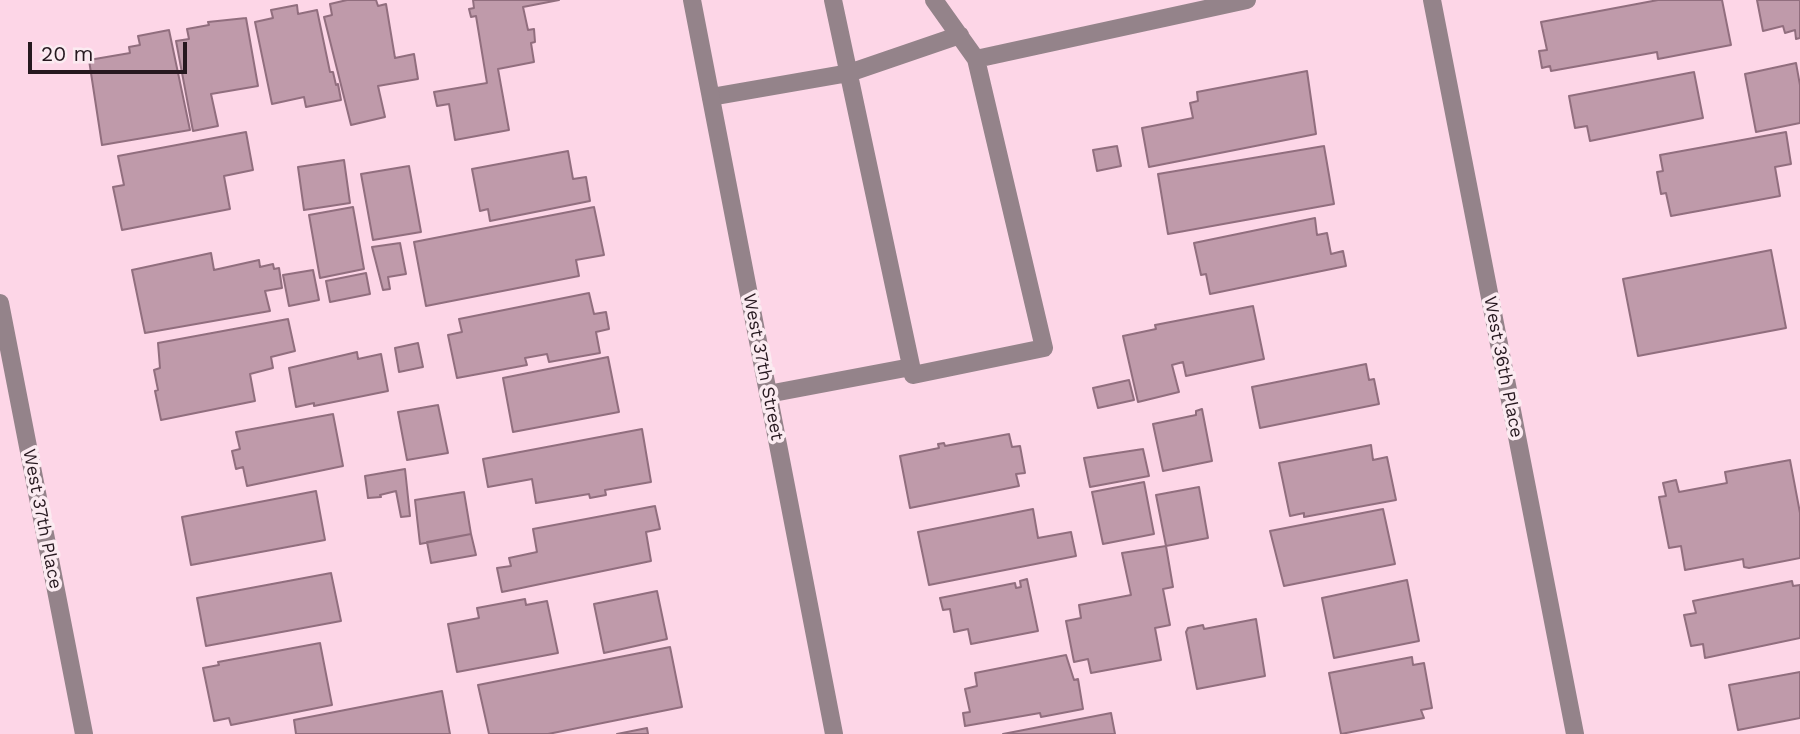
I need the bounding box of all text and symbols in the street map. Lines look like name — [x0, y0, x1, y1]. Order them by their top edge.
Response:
scale bar — [32, 28, 191, 72]
text: 20 m — [41, 41, 93, 66]
street label: West 37th Street — [738, 292, 788, 442]
street label: West 36th Place — [1479, 294, 1527, 440]
street label: West 37th Place — [18, 447, 66, 591]

